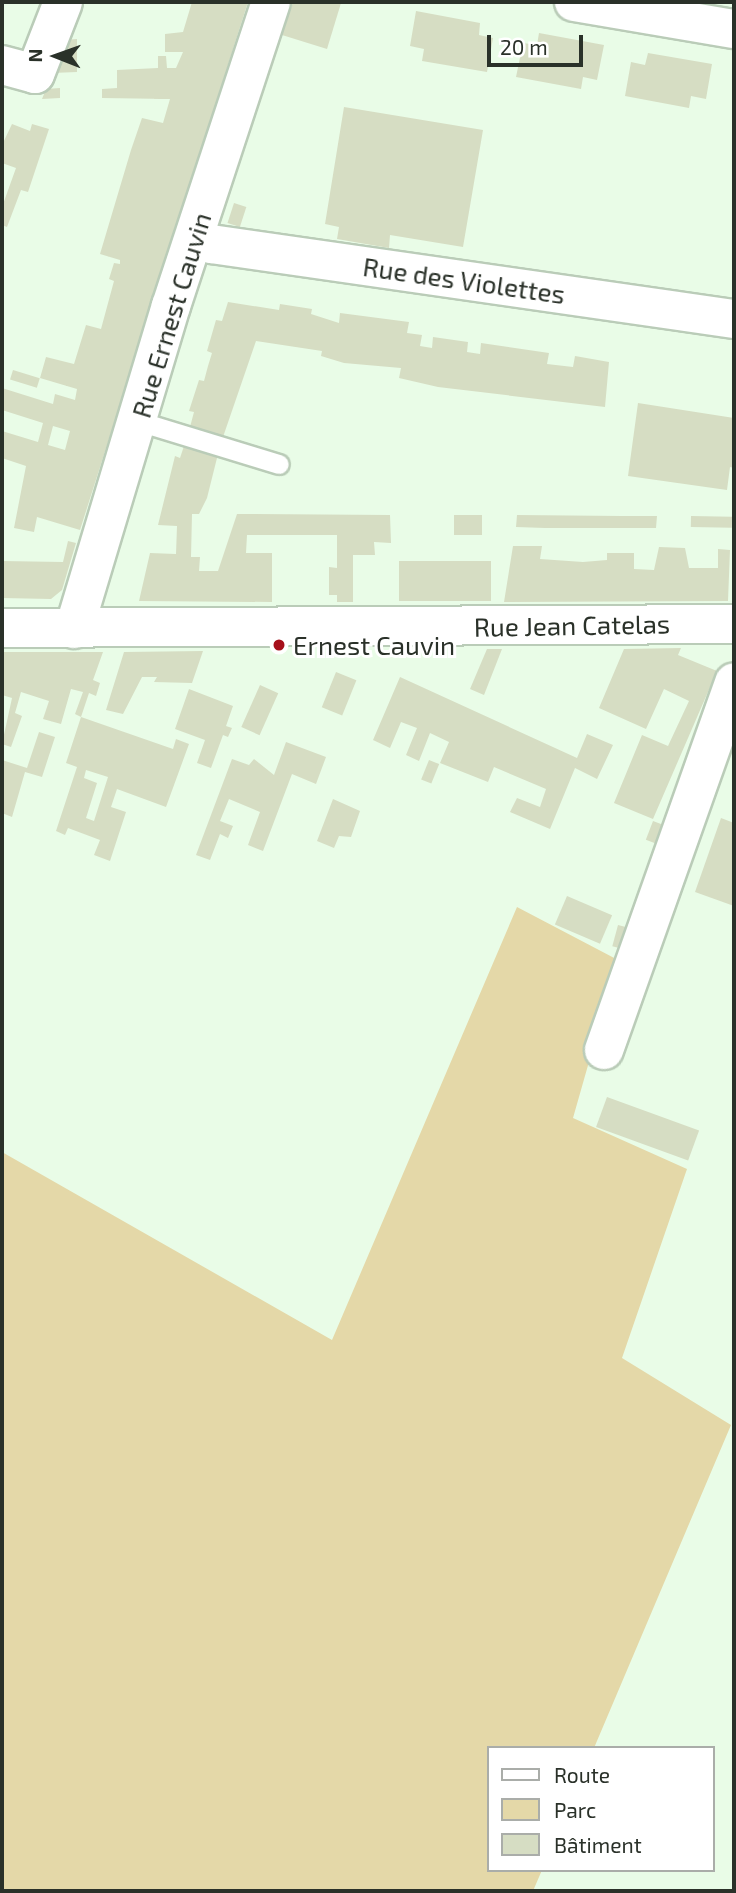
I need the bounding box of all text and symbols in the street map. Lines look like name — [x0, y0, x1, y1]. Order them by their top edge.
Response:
north arrow — [21, 21, 91, 91]
scale bar — [491, 21, 587, 65]
text: 20 m — [500, 34, 548, 59]
text: N — [23, 49, 46, 63]
street label: Rue Ernest Cauvin — [125, 209, 217, 421]
street label: Rue des Violettes — [361, 250, 567, 310]
street label: Rue Jean Catelas — [473, 608, 671, 642]
place label: Ernest Cauvin — [293, 629, 455, 661]
marker: Ernest Cauvin — [271, 637, 287, 653]
legend — [488, 1746, 715, 1872]
text: Route — [554, 1762, 610, 1787]
text: Parc — [554, 1797, 596, 1822]
text: Bâtiment — [554, 1832, 642, 1857]

